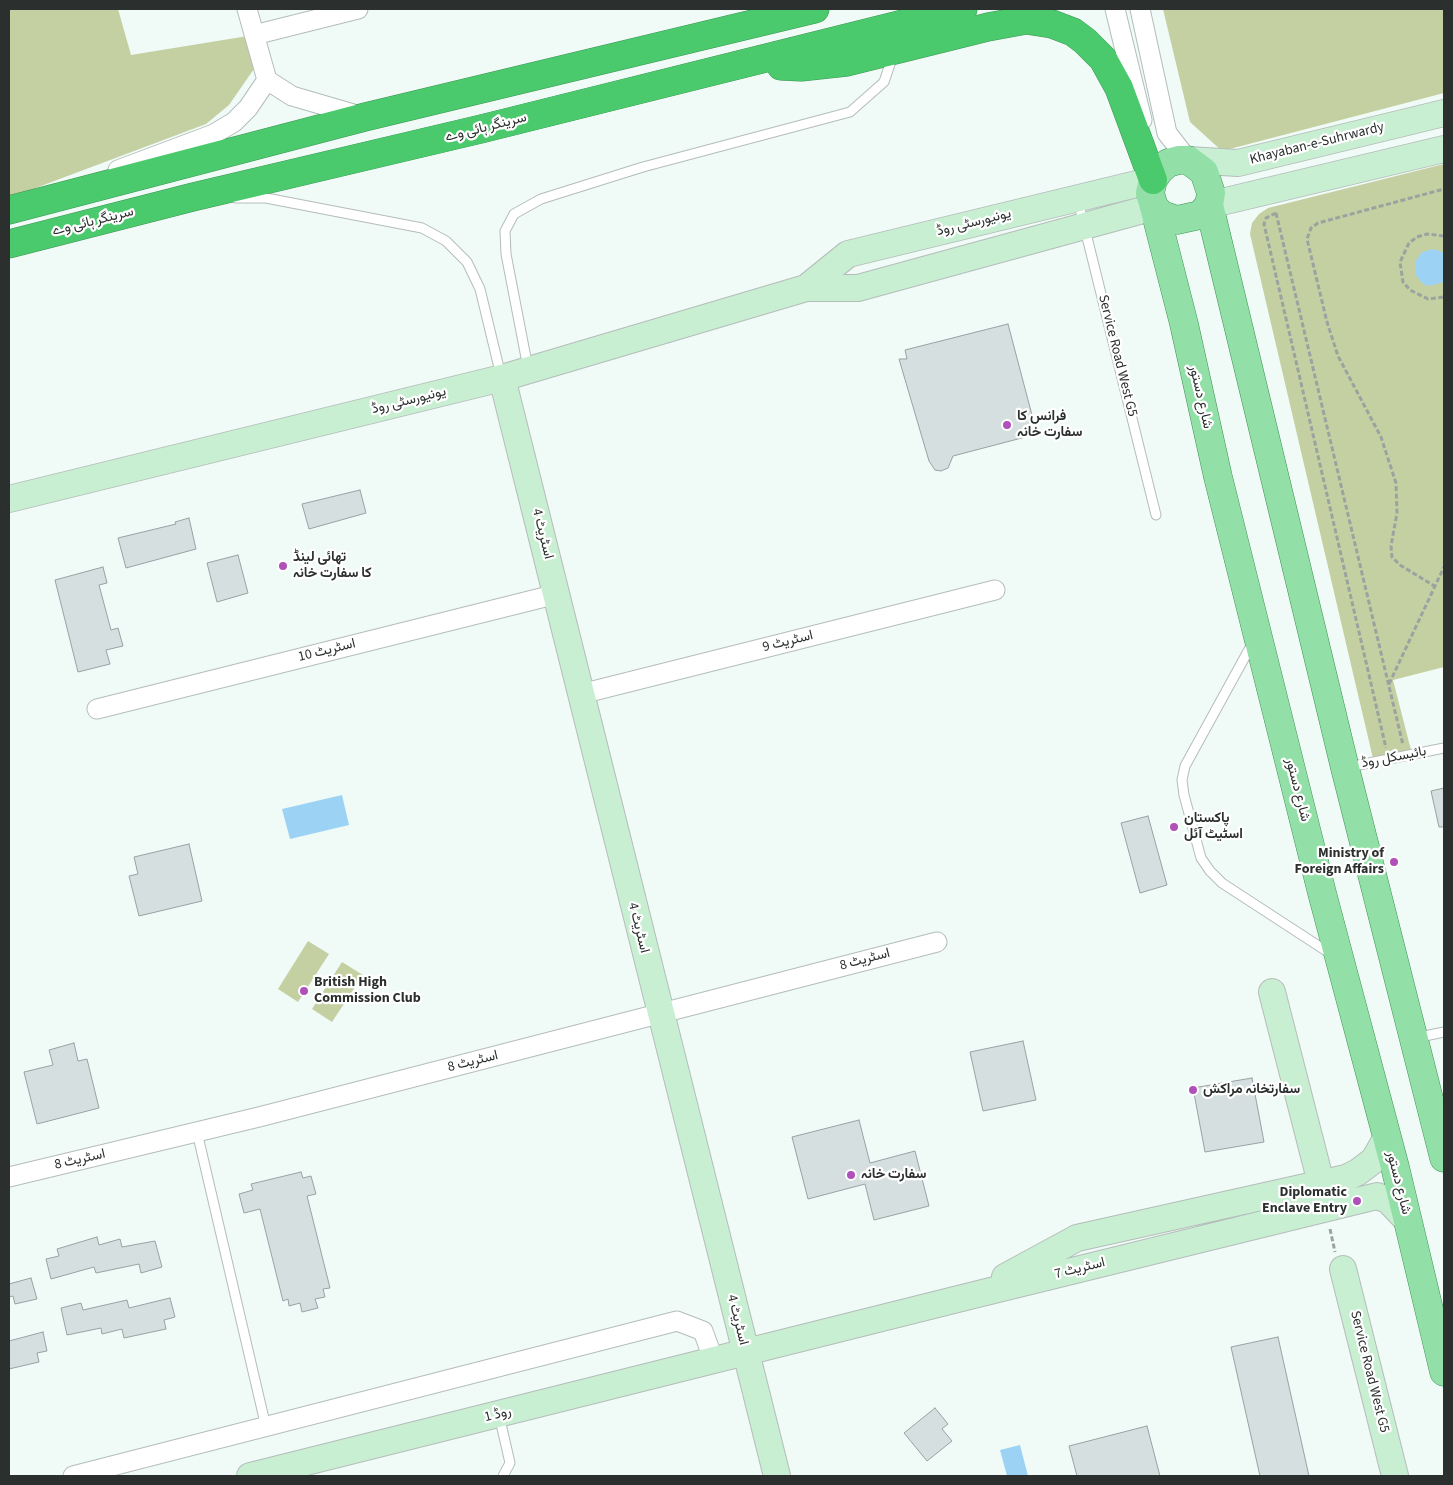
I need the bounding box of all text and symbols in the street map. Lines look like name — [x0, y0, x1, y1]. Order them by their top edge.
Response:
street label: سرینگر ہائی وے — [444, 110, 528, 146]
street label: Khayaban-e-Suhrwardy — [1248, 119, 1386, 169]
street label: سرینگر ہائی وے — [51, 204, 135, 240]
street label: یونیورسٹی روڈ — [935, 206, 1013, 240]
street label: Service Road West G5 — [1094, 293, 1140, 419]
street label: شارع دستور — [1185, 364, 1215, 430]
street label: یونیورسٹی روڈ — [370, 384, 448, 418]
place label: فرانس کا سفارت خانہ — [1017, 409, 1083, 442]
marker: فرانس کا سفارت خانہ — [1001, 419, 1013, 431]
street label: اسٹریٹ 4 — [528, 507, 556, 561]
place label: تھائی لینڈ کا سفارت خانہ — [293, 550, 372, 582]
marker: تھائی لینڈ کا سفارت خانہ — [277, 560, 289, 572]
street label: اسٹریٹ 9 — [761, 628, 815, 656]
street label: اسٹریٹ 10 — [297, 636, 357, 666]
street label: بائیسکل روڈ — [1360, 743, 1428, 773]
street label: شارع دستور — [1281, 757, 1313, 823]
place label: پاکستان اسٹیٹ آئل — [1184, 811, 1243, 844]
marker: پاکستان اسٹیٹ آئل — [1168, 821, 1180, 833]
place label: Ministry of Foreign Affairs — [1295, 846, 1384, 879]
marker: Ministry of Foreign Affairs — [1388, 856, 1400, 868]
street label: اسٹریٹ 4 — [624, 901, 652, 955]
street label: اسٹریٹ 8 — [838, 945, 892, 975]
place label: British High Commission Club — [314, 975, 421, 1008]
marker: British High Commission Club — [298, 985, 310, 997]
street label: اسٹریٹ 8 — [446, 1048, 500, 1076]
place label: سفارتخانہ مراکش — [1203, 1082, 1300, 1098]
marker: سفارتخانہ مراکش — [1187, 1084, 1199, 1096]
street label: اسٹریٹ 8 — [53, 1146, 107, 1174]
street label: شارع دستور — [1382, 1150, 1414, 1216]
place label: سفارت خانہ — [861, 1167, 927, 1183]
marker: سفارت خانہ — [845, 1169, 857, 1181]
place label: Diplomatic Enclave Entry — [1262, 1185, 1347, 1218]
marker: Diplomatic Enclave Entry — [1351, 1195, 1363, 1207]
street label: اسٹریٹ 7 — [1053, 1255, 1107, 1283]
street label: اسٹریٹ 4 — [723, 1293, 751, 1347]
street label: Service Road West G5 — [1346, 1309, 1392, 1435]
street label: روڈ 1 — [483, 1404, 513, 1426]

